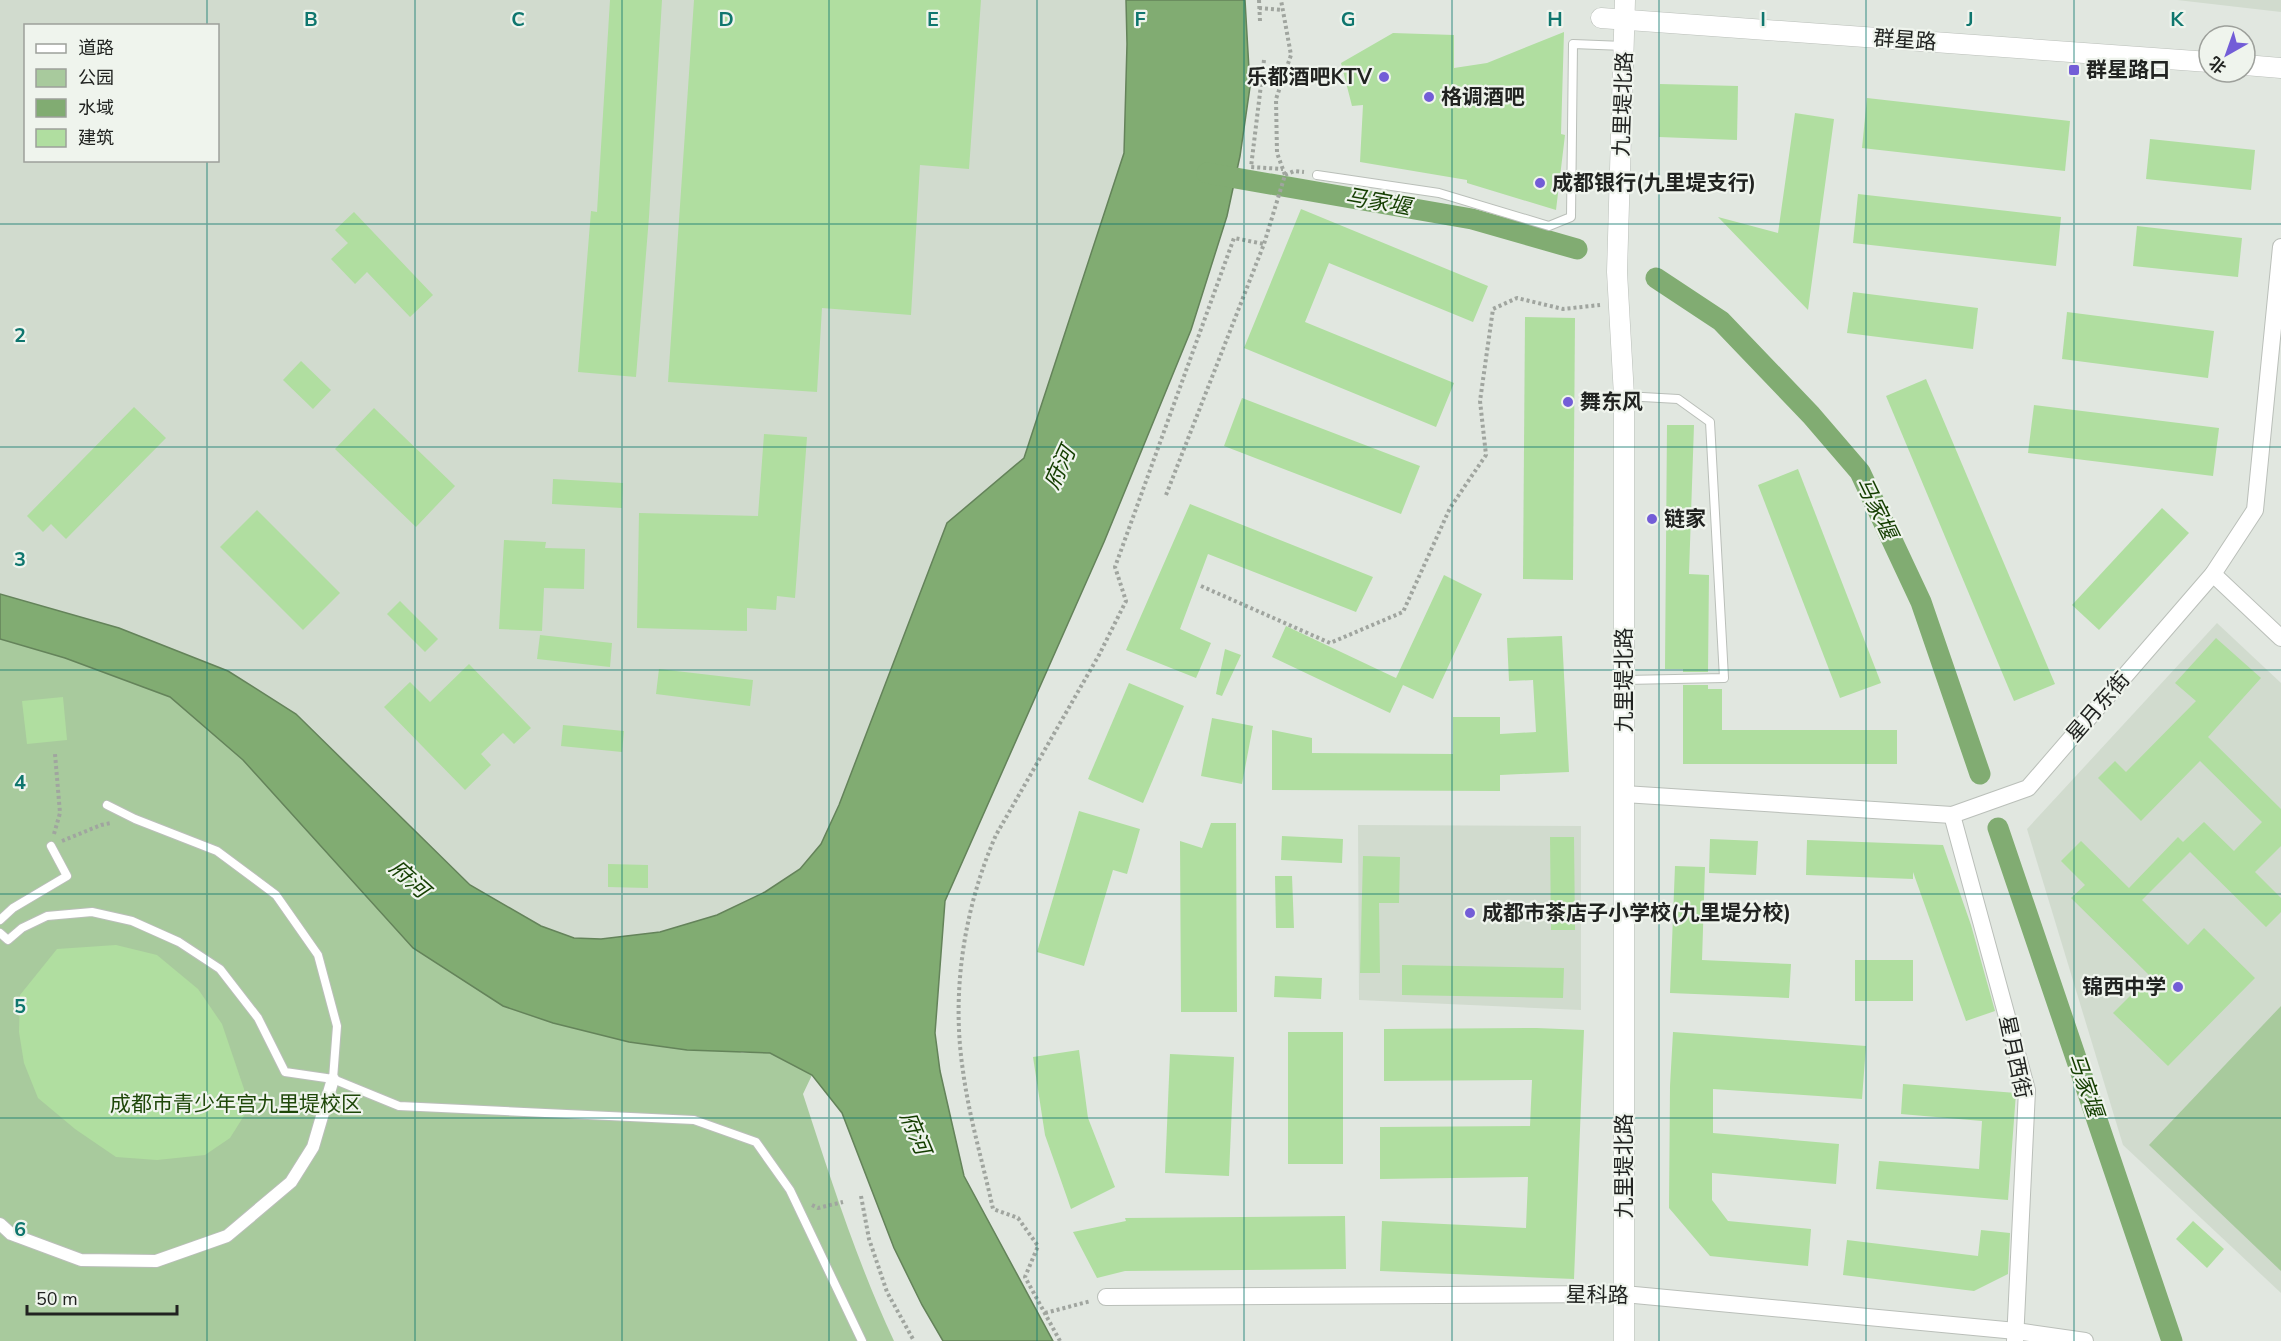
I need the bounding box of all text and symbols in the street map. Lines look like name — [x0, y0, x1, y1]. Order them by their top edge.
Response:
text: B — [304, 6, 318, 33]
text: C — [511, 6, 525, 33]
text: D — [718, 6, 734, 33]
text: E — [927, 6, 939, 33]
text: F — [1134, 6, 1146, 33]
text: G — [1341, 6, 1355, 33]
text: H — [1547, 6, 1563, 33]
text: I — [1760, 6, 1766, 33]
text: J — [1965, 6, 1974, 33]
text: K — [2170, 6, 2184, 33]
legend — [24, 24, 219, 162]
street label: 群星路 — [1873, 24, 1937, 56]
north arrow — [2197, 24, 2257, 84]
text: 道路 — [78, 36, 114, 60]
street label: 九里堤北路 — [1607, 51, 1639, 157]
text: 北 — [2205, 51, 2231, 78]
place label: 群星路口 — [2086, 56, 2170, 84]
place label: 乐都酒吧KTV — [1246, 63, 1373, 91]
marker: 群星路口 — [2067, 63, 2081, 77]
text: 公园 — [78, 66, 114, 90]
marker: 乐都酒吧KTV — [1377, 70, 1391, 84]
place label: 格调酒吧 — [1441, 83, 1525, 111]
marker: 格调酒吧 — [1422, 90, 1436, 104]
text: 水域 — [78, 96, 114, 120]
text: 建筑 — [78, 126, 114, 150]
place label: 成都银行(九里堤支行) — [1552, 169, 1756, 197]
marker: 成都银行(九里堤支行) — [1533, 176, 1547, 190]
water label: 马家堰 — [1343, 181, 1417, 223]
text: 2 — [14, 322, 26, 349]
place label: 舞东风 — [1580, 388, 1643, 416]
marker: 舞东风 — [1561, 395, 1575, 409]
water label: 府河 — [1037, 438, 1085, 494]
water label: 马家堰 — [1848, 472, 1906, 548]
place label: 链家 — [1664, 505, 1706, 533]
marker: 链家 — [1645, 512, 1659, 526]
text: 3 — [14, 546, 26, 573]
street label: 九里堤北路 — [1610, 628, 1638, 733]
street label: 星月东街 — [2060, 666, 2136, 748]
text: 4 — [14, 769, 26, 796]
water label: 府河 — [383, 853, 438, 908]
place label: 成都市茶店子小学校(九里堤分校) — [1482, 899, 1791, 927]
marker: 成都市茶店子小学校(九里堤分校) — [1463, 906, 1477, 920]
place label: 锦西中学 — [2082, 973, 2166, 1001]
marker: 锦西中学 — [2171, 980, 2185, 994]
text: 5 — [14, 993, 26, 1020]
street label: 星月西街 — [1993, 1013, 2037, 1101]
water label: 马家堰 — [2060, 1049, 2111, 1125]
park label: 成都市青少年宫九里堤校区 — [110, 1090, 362, 1118]
water label: 府河 — [893, 1107, 939, 1163]
street label: 九里堤北路 — [1610, 1114, 1638, 1219]
text: 6 — [14, 1216, 26, 1243]
scale bar — [27, 1278, 177, 1316]
street label: 星科路 — [1565, 1280, 1629, 1310]
text: 50 m — [36, 1287, 78, 1311]

